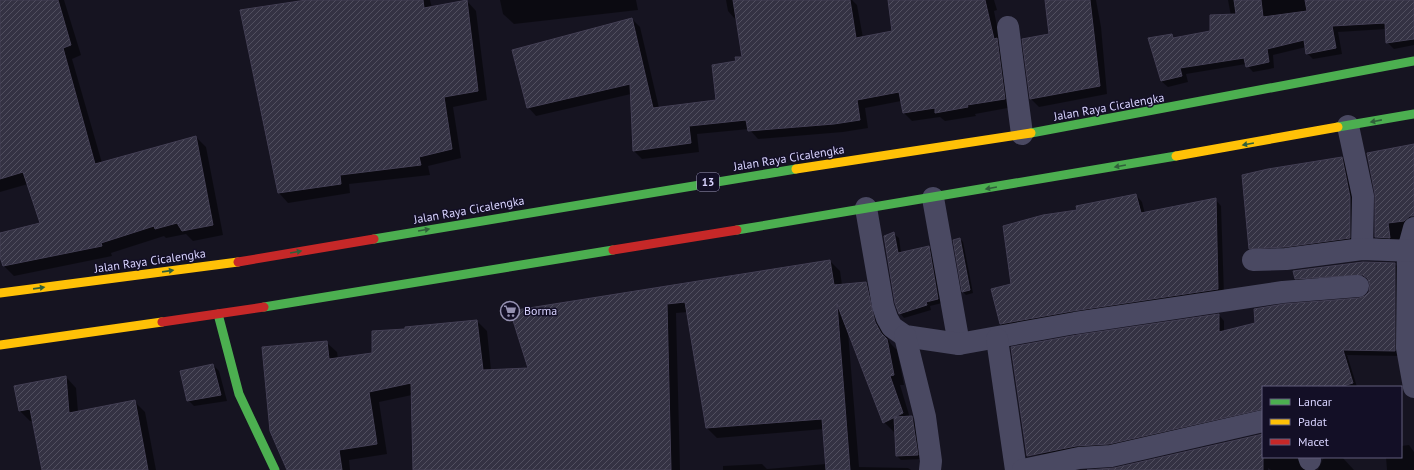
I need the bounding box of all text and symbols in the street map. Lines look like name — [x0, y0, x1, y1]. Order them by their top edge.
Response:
street label: Jalan Raya Cicalengka — [1051, 89, 1165, 124]
one-way arrow — [1370, 118, 1382, 124]
street label: Jalan Raya Cicalengka — [731, 141, 846, 174]
one-way arrow — [1242, 141, 1254, 147]
one-way arrow — [1113, 163, 1126, 169]
road number: 13 — [697, 173, 719, 191]
one-way arrow — [985, 185, 998, 191]
street label: Jalan Raya Cicalengka — [411, 192, 525, 227]
one-way arrow — [418, 227, 430, 233]
street label: Jalan Raya Cicalengka — [92, 245, 207, 276]
one-way arrow — [290, 248, 302, 254]
one-way arrow — [161, 268, 174, 274]
one-way arrow — [33, 285, 45, 291]
supermarket icon: Borma — [499, 300, 521, 322]
place label: Borma — [524, 303, 557, 318]
legend — [1262, 386, 1402, 458]
text: Lancar — [1298, 394, 1332, 409]
text: Padat — [1298, 414, 1327, 429]
text: Macet — [1298, 434, 1329, 449]

